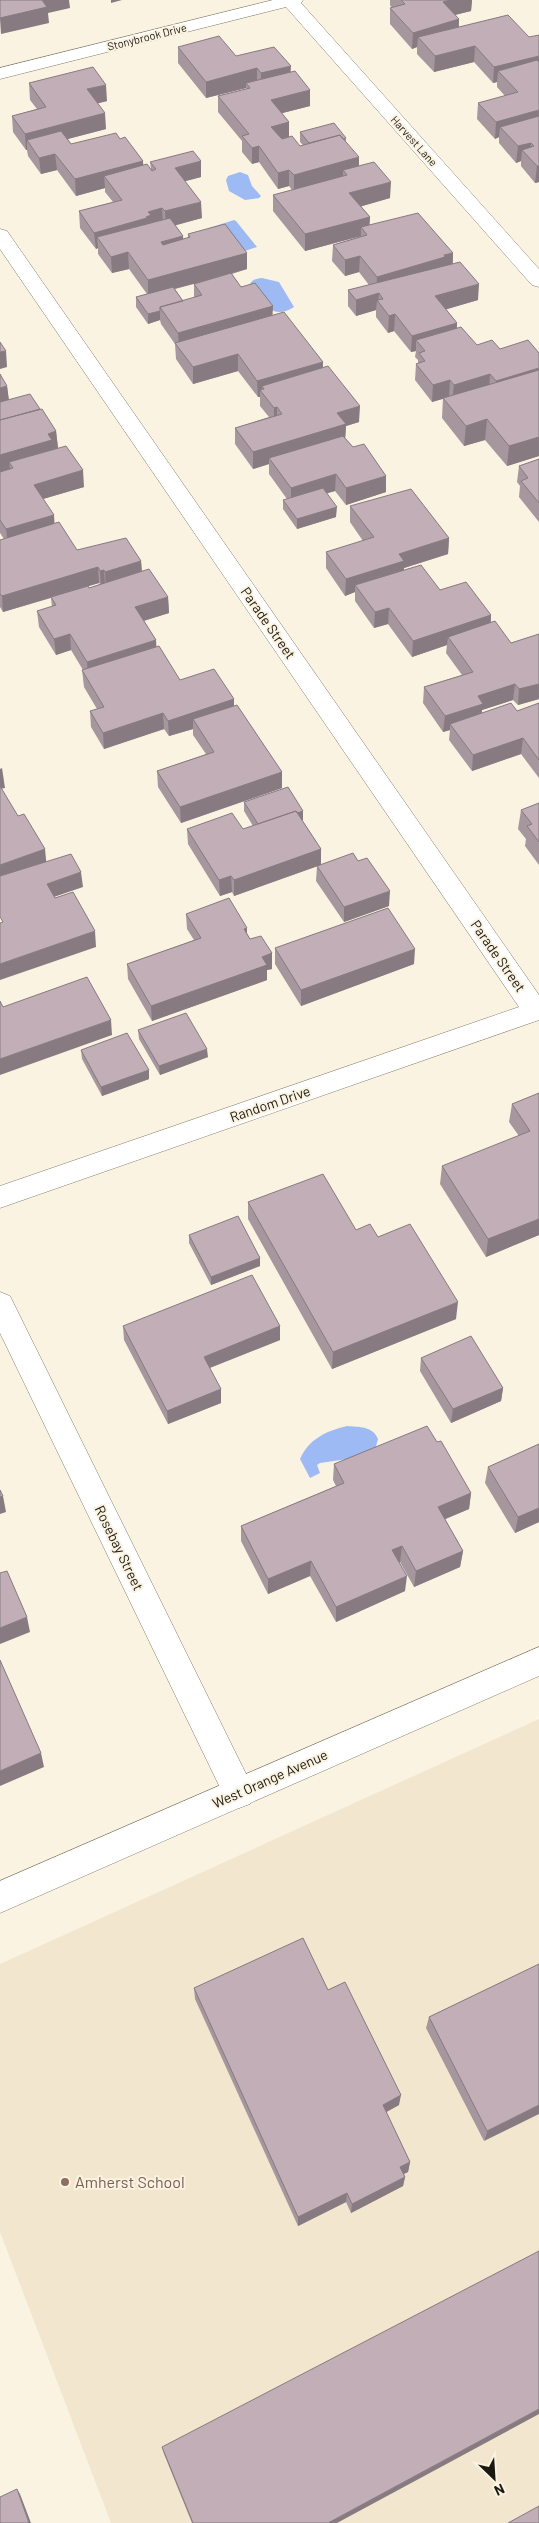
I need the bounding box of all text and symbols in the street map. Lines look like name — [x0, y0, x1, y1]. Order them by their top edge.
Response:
street label: Stonybrook Drive — [106, 20, 188, 53]
street label: Harvest Lane — [388, 113, 440, 169]
street label: Parade Street — [237, 584, 299, 662]
street label: Parade Street — [467, 917, 529, 995]
street label: Random Drive — [227, 1082, 312, 1125]
street label: Rosebay Street — [92, 1502, 147, 1593]
street label: West Orange Avenue — [210, 1746, 330, 1812]
place label: Amherst School — [75, 2172, 185, 2191]
marker: Amherst School — [59, 2176, 71, 2188]
north arrow — [469, 2453, 519, 2503]
text: N — [492, 2481, 508, 2500]

